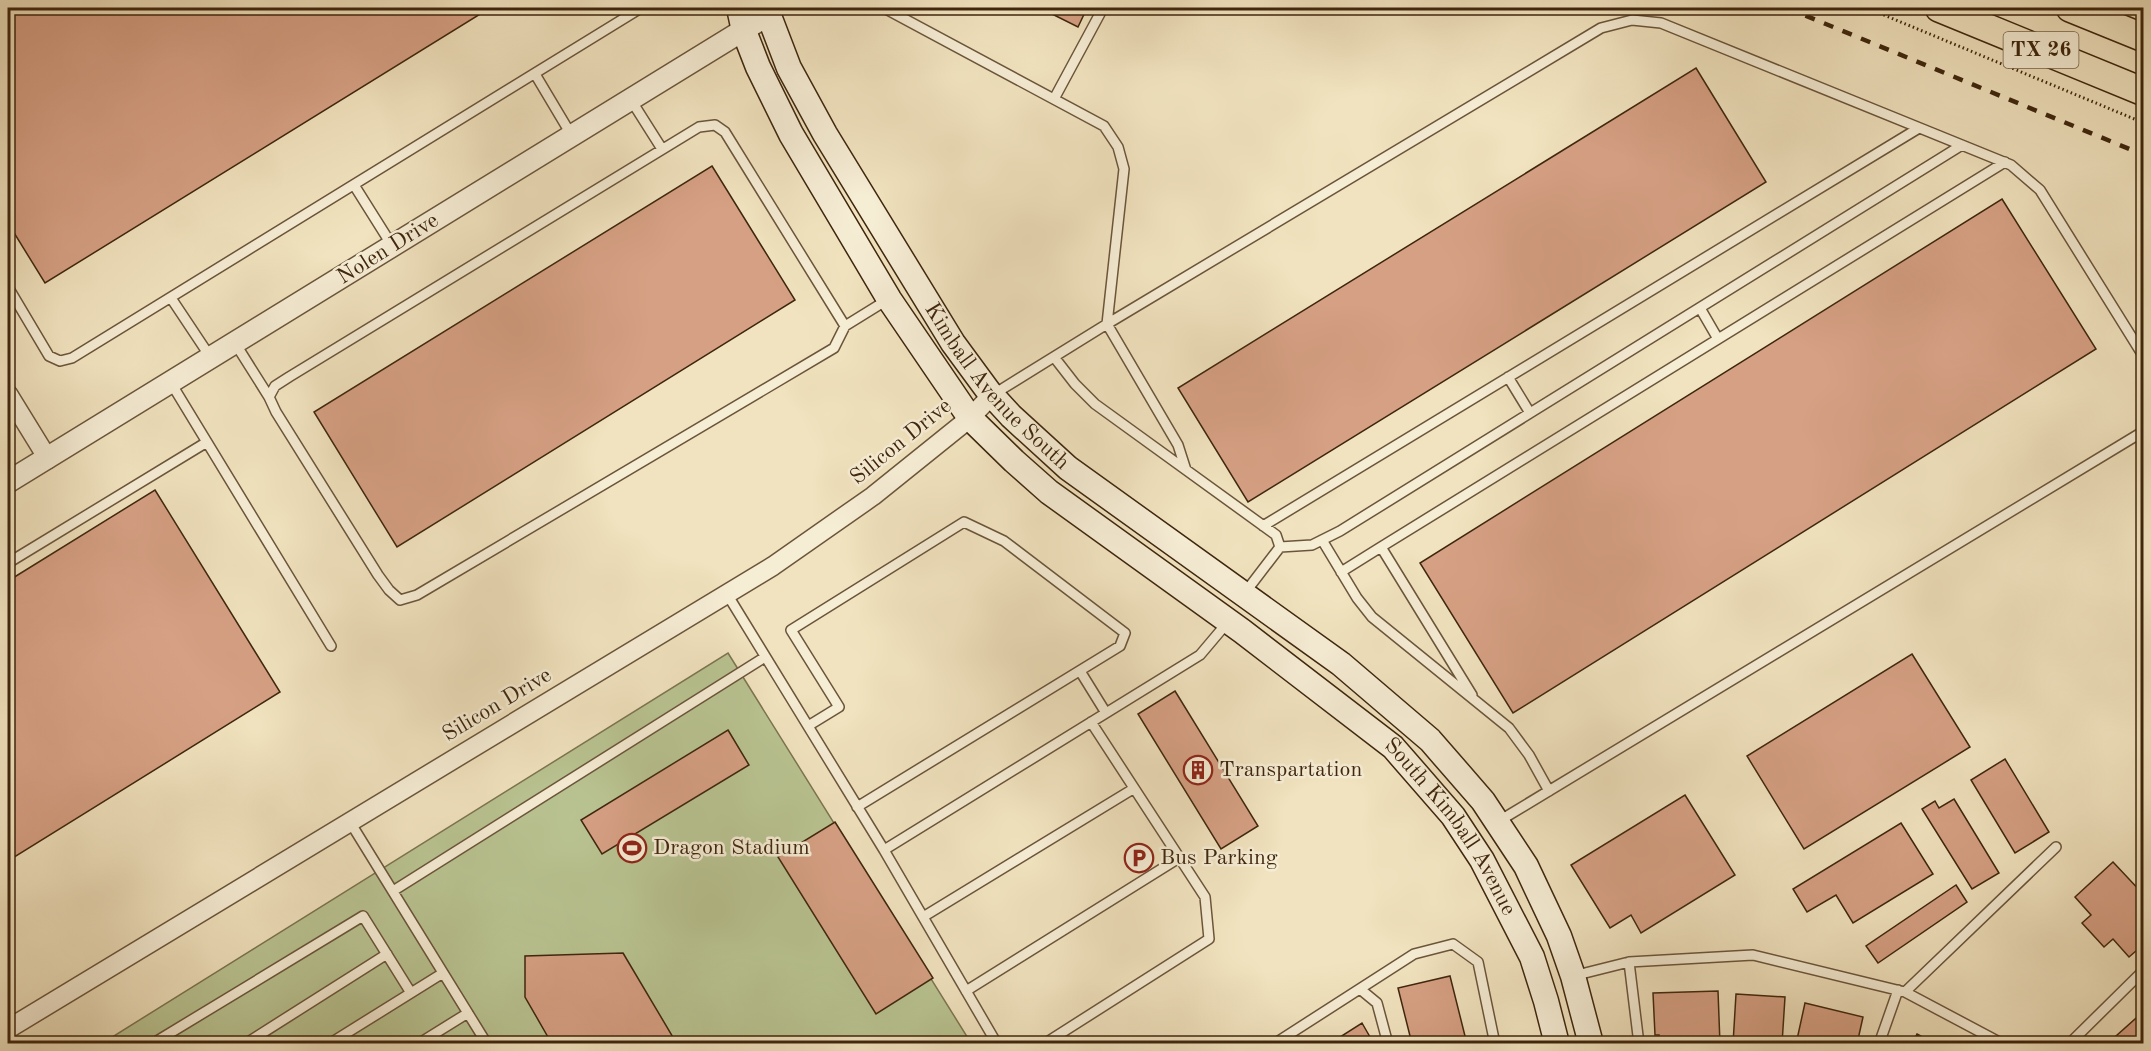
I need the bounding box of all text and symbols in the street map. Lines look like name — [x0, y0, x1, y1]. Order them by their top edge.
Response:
road number: TX 26 — [2004, 32, 2078, 68]
street label: Nolen Drive — [333, 209, 443, 289]
street label: Kimball Avenue South — [920, 299, 1073, 474]
street label: Silicon Drive — [846, 395, 956, 489]
street label: Silicon Drive — [439, 664, 555, 746]
street label: South Kimball Avenue — [1380, 734, 1520, 919]
building icon: Transpartation — [1182, 754, 1214, 786]
place label: Transpartation — [1219, 759, 1362, 781]
sports icon: Dragon Stadium — [616, 832, 648, 864]
place label: Dragon Stadium — [653, 837, 810, 859]
parking icon: Bus Parking — [1123, 842, 1155, 874]
place label: Bus Parking — [1160, 847, 1278, 869]

